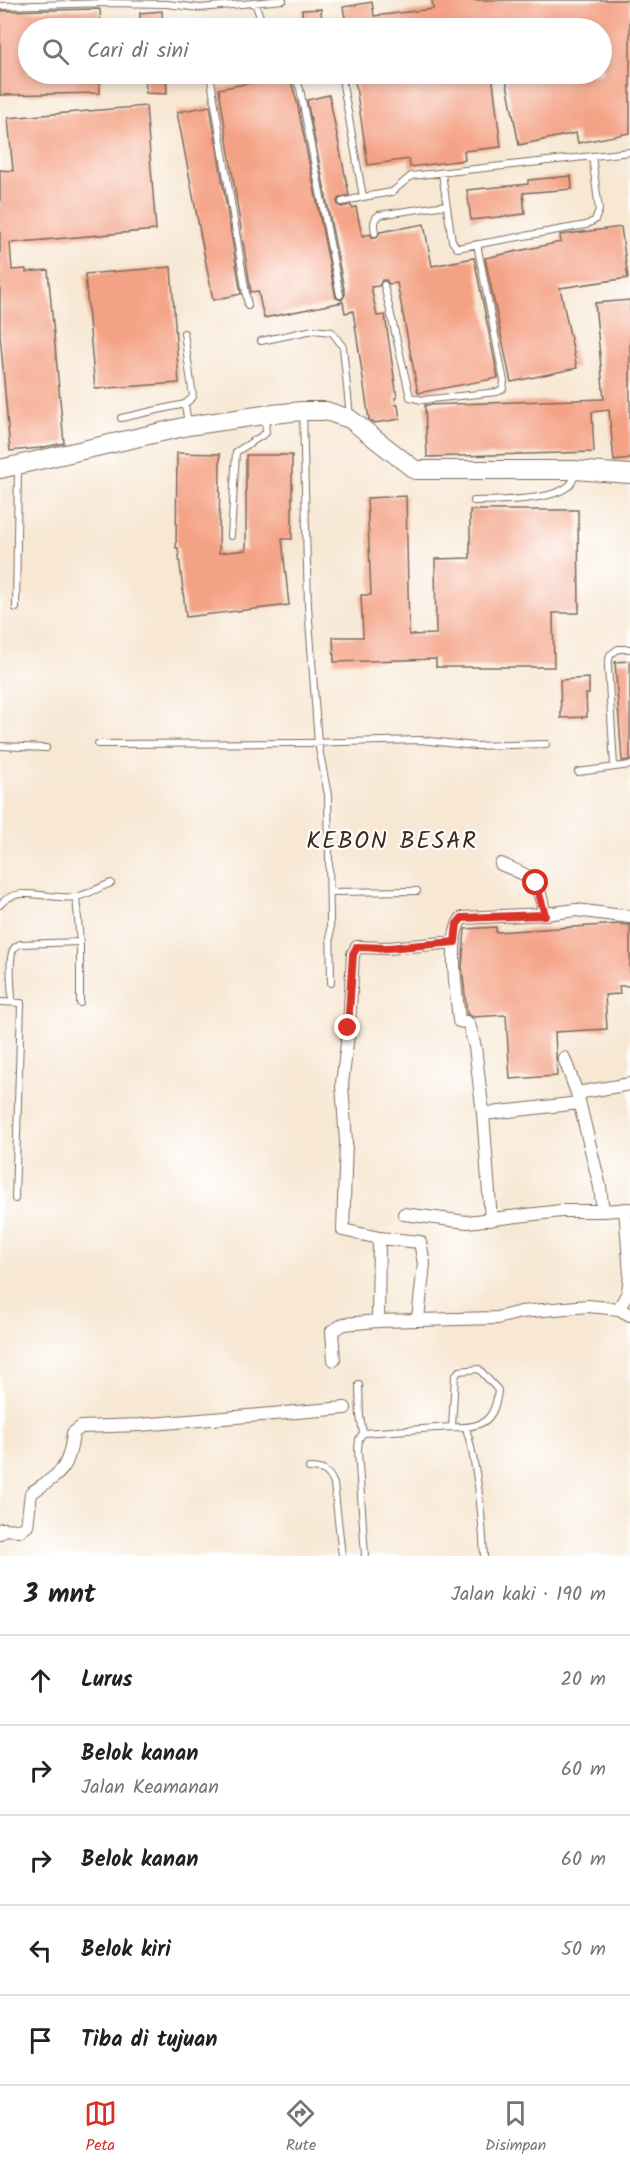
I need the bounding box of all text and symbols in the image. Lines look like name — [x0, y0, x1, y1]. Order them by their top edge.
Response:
search box — [18, 18, 612, 84]
text: Cari di sini — [87, 34, 188, 69]
icon: search — [39, 35, 72, 68]
district label: KEBON BESAR — [306, 822, 478, 861]
route start — [522, 869, 548, 895]
route end — [334, 1014, 360, 1040]
text: 3 mnt — [24, 1574, 96, 1616]
text: Jalan kaki · 190 m — [451, 1579, 606, 1611]
text: Lurus — [81, 1663, 133, 1698]
icon: ahead — [24, 1664, 57, 1697]
text: 20 m — [560, 1664, 606, 1696]
text: Belok kanan — [81, 1737, 198, 1772]
icon: right — [24, 1754, 57, 1787]
text: 60 m — [561, 1754, 606, 1786]
text: Jalan Keamanan — [81, 1772, 219, 1804]
text: Belok kanan — [81, 1843, 198, 1878]
icon: right — [24, 1844, 57, 1877]
text: 60 m — [561, 1844, 606, 1876]
text: Belok kiri — [81, 1933, 171, 1968]
icon: left — [24, 1934, 57, 1967]
text: 50 m — [561, 1934, 606, 1966]
text: Tiba di tujuan — [81, 2023, 217, 2058]
icon: arrive — [24, 2024, 57, 2057]
tab: Peta — [84, 2097, 117, 2158]
tab: Rute — [284, 2097, 317, 2158]
tab: Disimpan — [485, 2097, 546, 2158]

